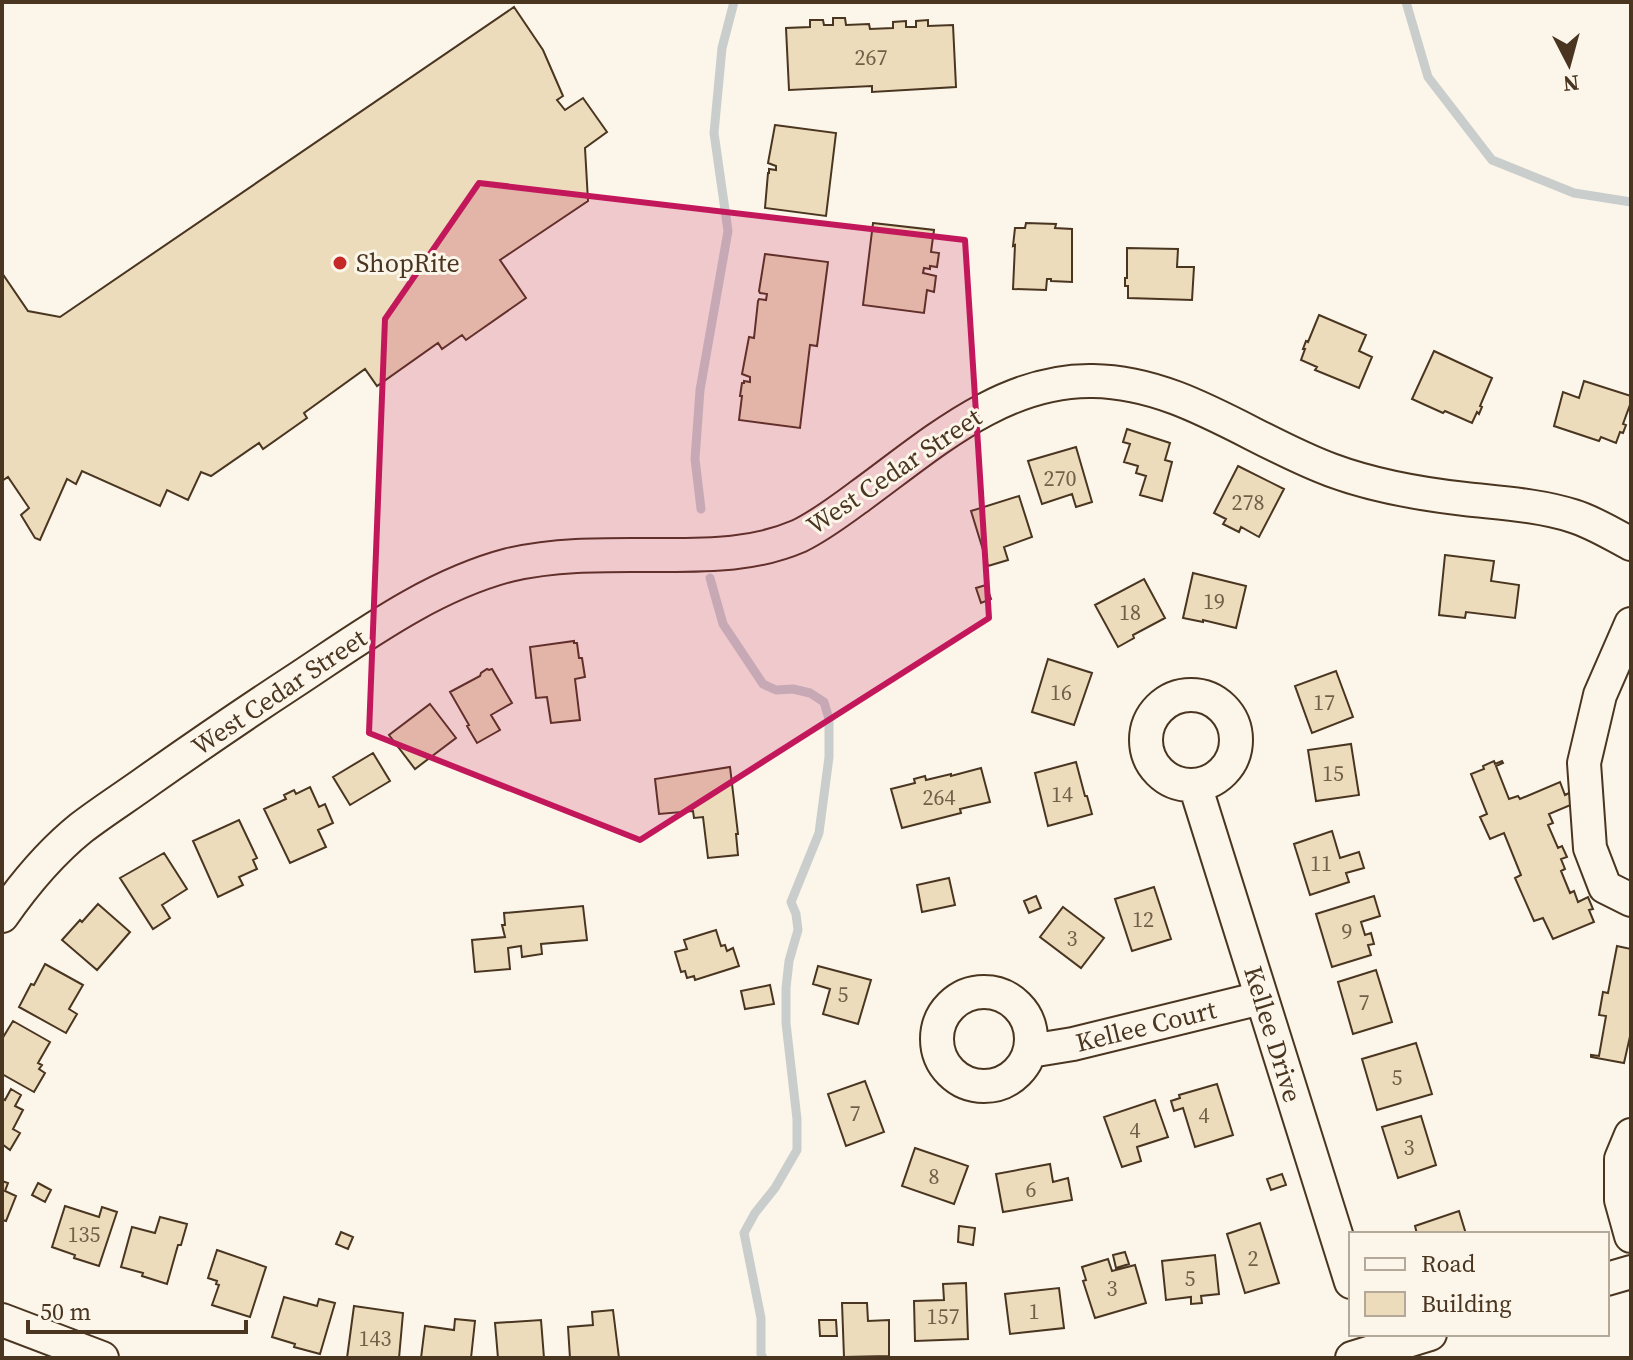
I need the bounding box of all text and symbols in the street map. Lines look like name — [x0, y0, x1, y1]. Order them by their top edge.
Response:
north arrow — [1529, 24, 1609, 104]
house number: 267 — [854, 42, 888, 72]
text: N — [1562, 68, 1581, 100]
place label: ShopRite — [356, 245, 460, 281]
marker: ShopRite — [331, 254, 349, 272]
street label: West Cedar Street — [799, 399, 989, 543]
house number: 270 — [1043, 463, 1077, 493]
house number: 278 — [1231, 487, 1265, 517]
house number: 19 — [1203, 586, 1225, 616]
house number: 18 — [1119, 597, 1141, 627]
street label: West Cedar Street — [184, 620, 374, 764]
house number: 16 — [1050, 677, 1072, 707]
house number: 17 — [1313, 687, 1335, 717]
house number: 15 — [1322, 758, 1344, 788]
house number: 14 — [1051, 779, 1073, 809]
house number: 264 — [922, 782, 956, 812]
house number: 11 — [1310, 848, 1332, 878]
house number: 12 — [1132, 904, 1154, 934]
house number: 9 — [1341, 916, 1353, 946]
house number: 3 — [1066, 923, 1078, 953]
street label: Kellee Drive — [1235, 962, 1311, 1106]
house number: 5 — [837, 979, 849, 1009]
house number: 7 — [1358, 987, 1370, 1017]
street label: Kellee Court — [1072, 991, 1220, 1061]
house number: 5 — [1391, 1062, 1403, 1092]
house number: 7 — [849, 1098, 861, 1128]
house number: 4 — [1198, 1100, 1210, 1130]
house number: 4 — [1129, 1115, 1141, 1145]
house number: 3 — [1403, 1132, 1415, 1162]
house number: 8 — [928, 1161, 940, 1191]
house number: 6 — [1025, 1174, 1037, 1204]
house number: 135 — [67, 1219, 101, 1249]
legend — [1349, 1232, 1609, 1336]
house number: 2 — [1247, 1243, 1259, 1273]
text: Road — [1421, 1247, 1476, 1280]
house number: 5 — [1184, 1263, 1196, 1293]
house number: 3 — [1106, 1273, 1118, 1303]
scale bar — [28, 1284, 246, 1334]
text: Building — [1421, 1287, 1512, 1320]
text: 50 m — [40, 1295, 91, 1328]
house number: 1 — [1028, 1296, 1040, 1326]
house number: 157 — [926, 1301, 960, 1331]
house number: 143 — [358, 1323, 392, 1353]

